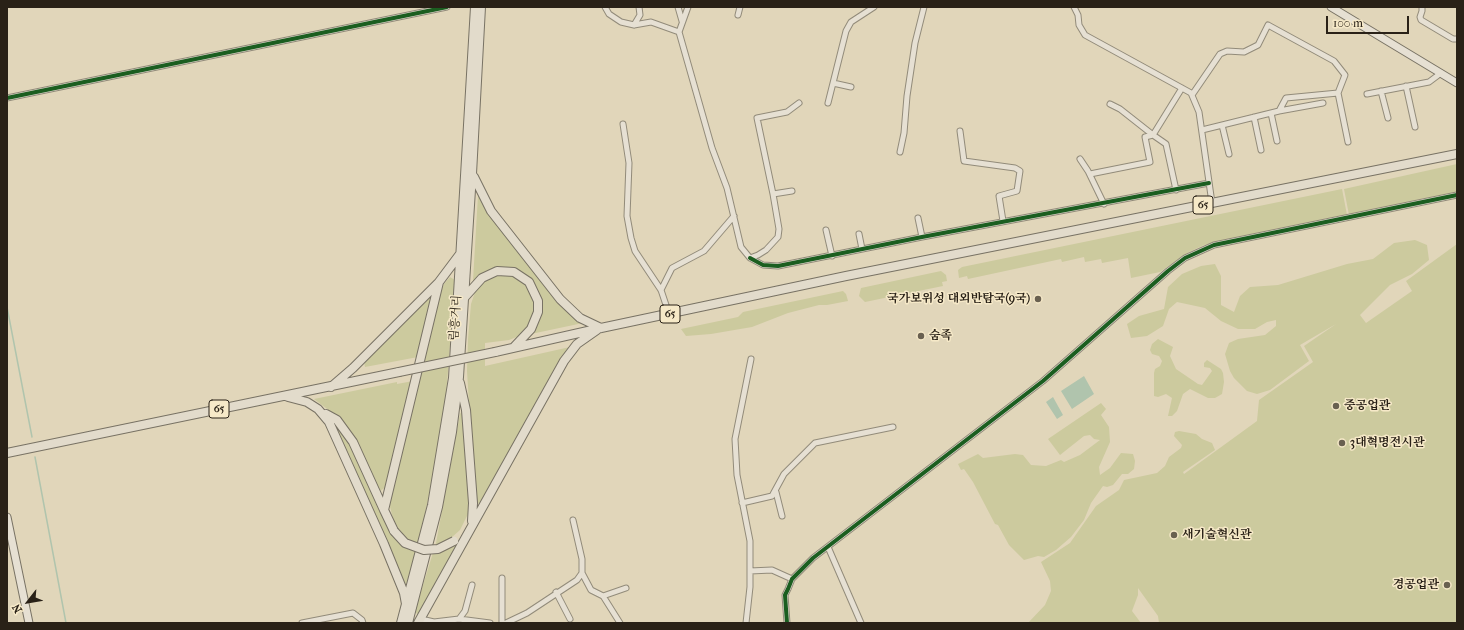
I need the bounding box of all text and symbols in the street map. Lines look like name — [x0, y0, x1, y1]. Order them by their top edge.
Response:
scale bar — [1328, 8, 1411, 34]
text: 100 m — [1333, 16, 1363, 30]
road number: 65 — [1193, 196, 1213, 214]
place label: 국가보위성 대외반탐국(9국) — [887, 292, 1030, 306]
street label: 림흥거리 — [447, 294, 465, 342]
marker: 국가보위성 대외반탐국(9국) — [1033, 294, 1043, 304]
road number: 65 — [660, 305, 680, 323]
place label: 숨족 — [929, 329, 952, 343]
marker: 숨족 — [916, 331, 926, 341]
place label: 중공업관 — [1344, 399, 1390, 413]
road number: 65 — [209, 400, 229, 418]
marker: 중공업관 — [1331, 401, 1341, 411]
place label: 3대혁명전시관 — [1350, 436, 1424, 450]
marker: 3대혁명전시관 — [1337, 438, 1347, 448]
place label: 새기술혁신관 — [1182, 528, 1252, 542]
marker: 새기술혁신관 — [1169, 530, 1179, 540]
place label: 경공업관 — [1393, 578, 1439, 592]
marker: 경공업관 — [1442, 580, 1452, 590]
north arrow — [8, 582, 48, 622]
text: N — [10, 602, 25, 615]

